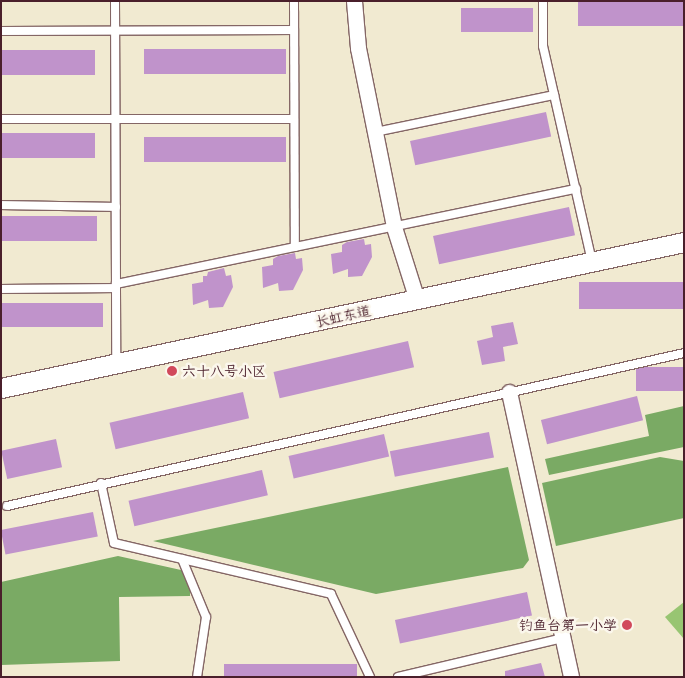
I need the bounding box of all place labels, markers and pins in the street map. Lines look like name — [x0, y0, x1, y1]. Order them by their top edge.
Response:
place label: 六十八号小区 — [182, 363, 266, 379]
marker: 六十八号小区 — [166, 365, 178, 377]
place label: 钓鱼台第一小学 — [519, 617, 617, 633]
marker: 钓鱼台第一小学 — [621, 619, 633, 631]

